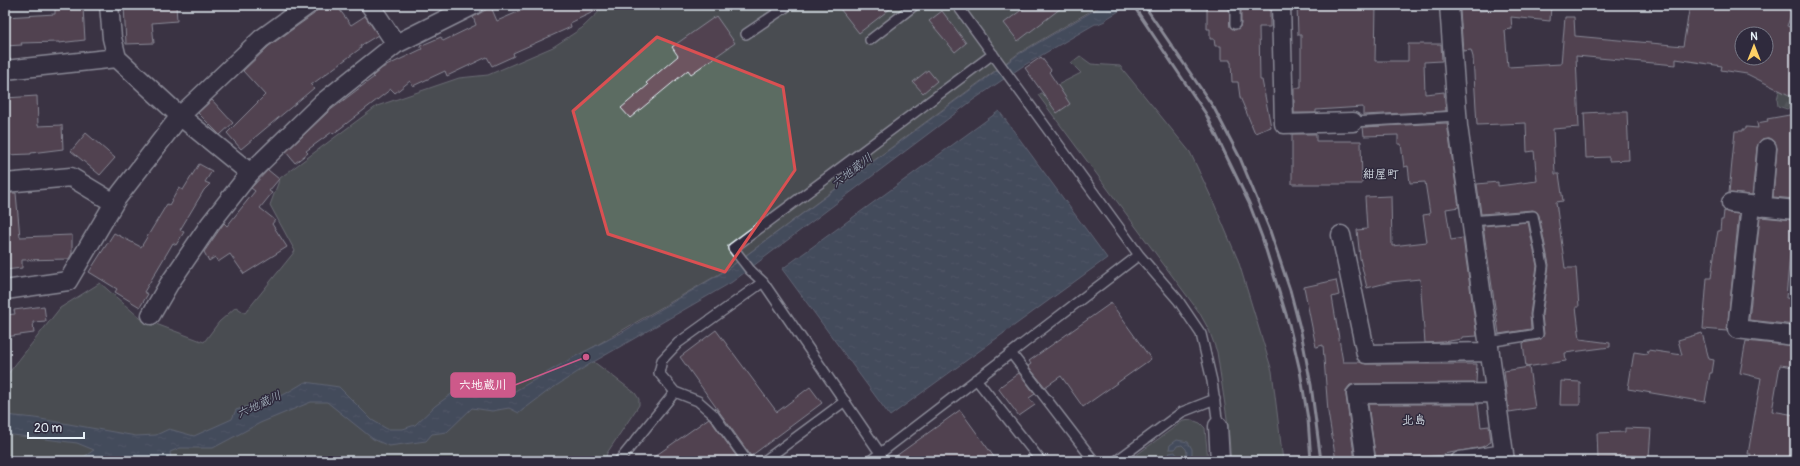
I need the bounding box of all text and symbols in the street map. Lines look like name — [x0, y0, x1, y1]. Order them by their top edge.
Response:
north arrow — [1734, 26, 1774, 66]
text: N — [1750, 30, 1758, 43]
water label: 六地蔵川 — [828, 151, 876, 191]
district label: 紺屋町 — [1363, 167, 1399, 182]
callout: 六地蔵川 — [451, 373, 515, 397]
text: 六地蔵川 — [459, 378, 507, 393]
water label: 六地蔵川 — [234, 388, 284, 422]
district label: 北島 — [1402, 413, 1426, 428]
scale bar — [28, 414, 84, 440]
text: 20 m — [34, 421, 63, 436]

